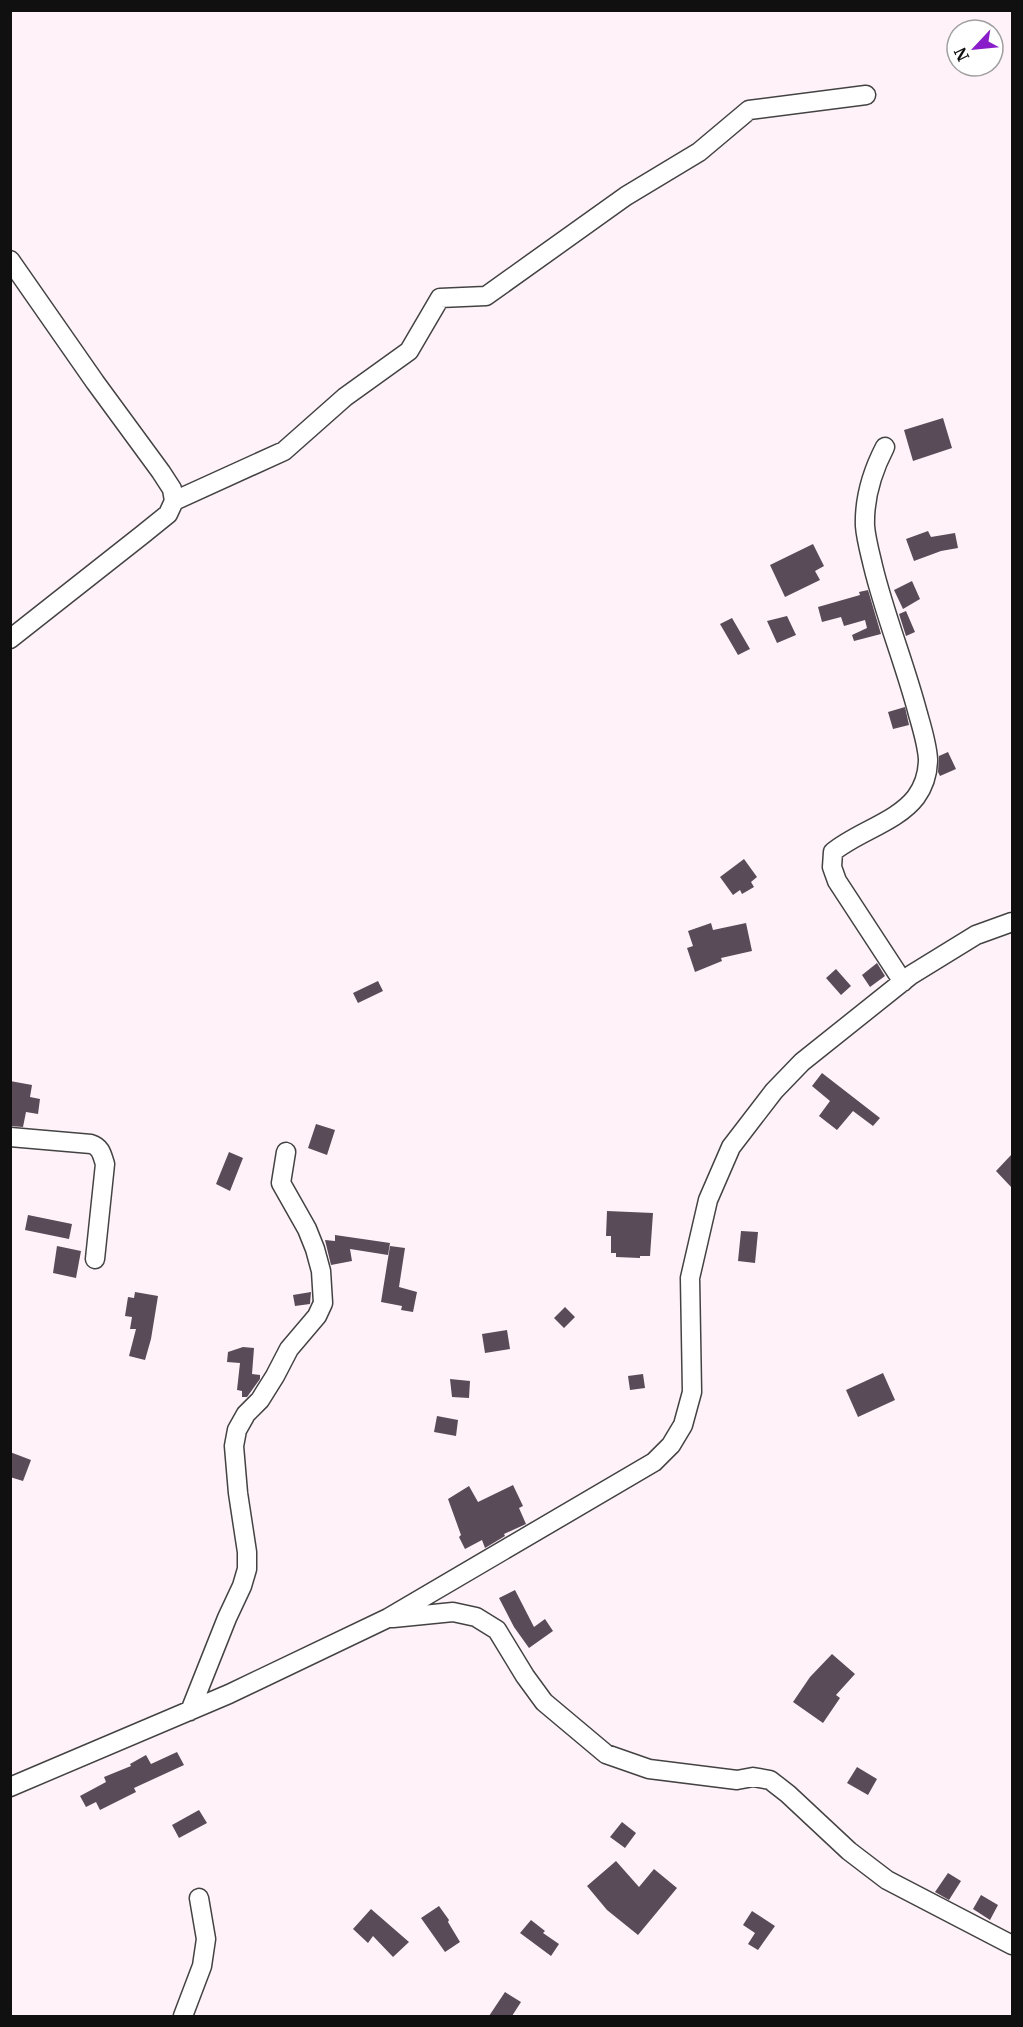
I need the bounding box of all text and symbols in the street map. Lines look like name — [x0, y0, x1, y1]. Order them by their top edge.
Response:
north arrow — [945, 18, 1005, 78]
text: N — [950, 44, 973, 65]

